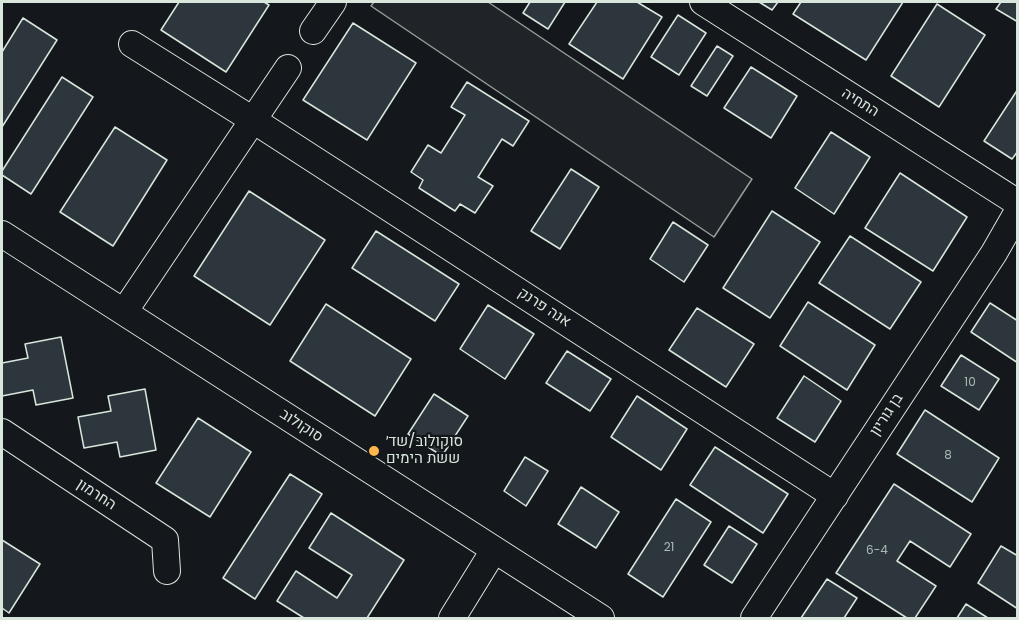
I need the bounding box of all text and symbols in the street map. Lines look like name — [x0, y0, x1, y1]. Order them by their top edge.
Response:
street label: התחיה — [838, 85, 882, 121]
street label: אנה פרנק — [514, 284, 574, 332]
house number: 10 — [964, 376, 976, 390]
street label: בן גוריון — [867, 390, 907, 440]
street label: סוקולוב — [276, 405, 326, 447]
place label: סוקולוב/שד׳ ששת הימים — [386, 433, 463, 468]
marker: סוקולוב/שד׳ ששת הימים — [367, 444, 381, 458]
house number: 8 — [944, 449, 952, 463]
street label: החרמון — [73, 476, 119, 514]
house number: 21 — [664, 541, 674, 555]
house number: 6-4 — [866, 544, 888, 558]

